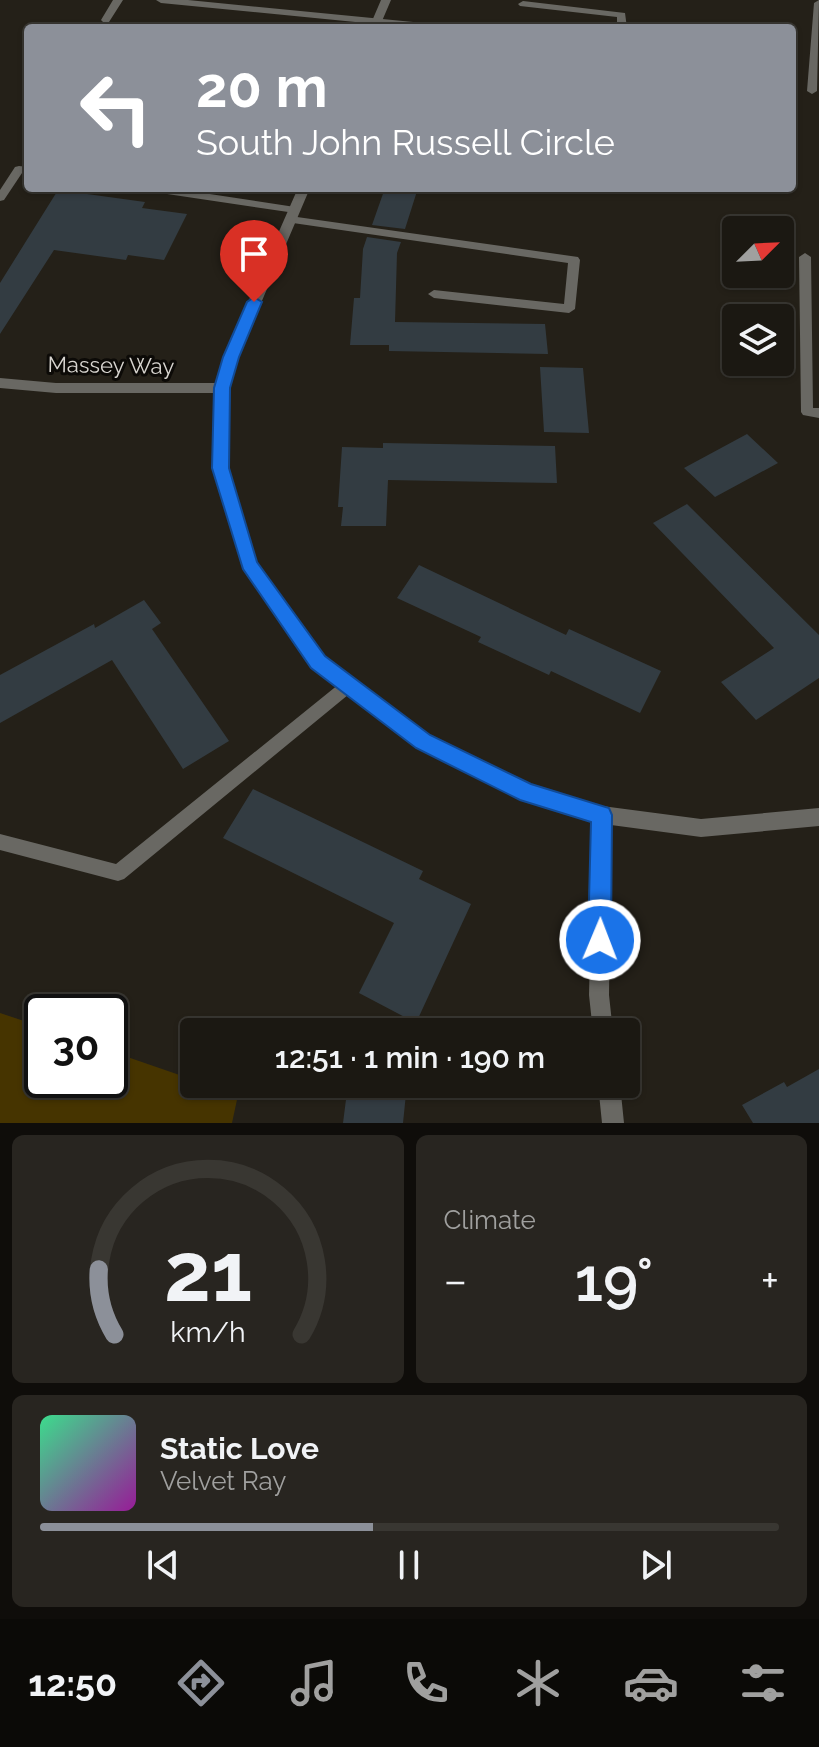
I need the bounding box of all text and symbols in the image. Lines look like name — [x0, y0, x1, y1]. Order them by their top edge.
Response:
text: 20 m — [196, 54, 328, 120]
icon: left — [64, 56, 168, 160]
text: South John Russell Circle — [196, 121, 615, 163]
north arrow — [722, 216, 794, 288]
map controls — [722, 216, 794, 376]
pin — [220, 220, 288, 302]
icon: arrive — [232, 232, 276, 276]
button: layers — [722, 304, 794, 376]
street label: Massey Way — [47, 351, 175, 379]
position arrow — [558, 898, 642, 982]
speed limit sign: 30 — [24, 994, 128, 1098]
text: 12:51 · 1 min · 190 m — [275, 1040, 545, 1075]
text: Climate — [444, 1205, 536, 1235]
text: 21 — [164, 1223, 252, 1320]
text: 19° — [575, 1245, 653, 1315]
text: − — [444, 1255, 467, 1306]
text: + — [761, 1255, 779, 1306]
text: km/h — [170, 1315, 245, 1349]
text: Static Love — [160, 1431, 319, 1466]
text: Velvet Ray — [160, 1466, 286, 1496]
icon: previous — [141, 1543, 185, 1587]
icon: pause — [387, 1543, 431, 1587]
icon: next — [634, 1543, 678, 1587]
icon: directions — [173, 1655, 229, 1711]
icon: music — [286, 1655, 342, 1711]
icon: phone — [398, 1655, 454, 1711]
icon: climate — [510, 1655, 566, 1711]
icon: car — [623, 1655, 679, 1711]
icon: filters — [735, 1655, 791, 1711]
text: 12:50 — [28, 1662, 117, 1704]

